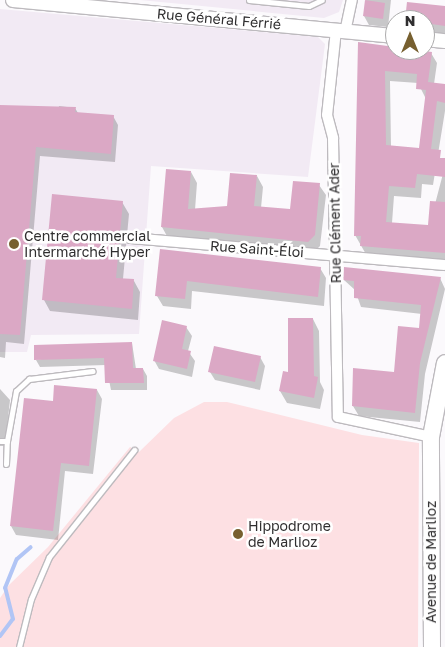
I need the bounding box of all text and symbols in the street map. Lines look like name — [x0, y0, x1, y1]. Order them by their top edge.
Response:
street label: Rue Général Férrié — [156, 5, 282, 33]
north arrow — [385, 10, 435, 60]
text: N — [405, 12, 415, 29]
street label: Rue Clément Ader — [326, 162, 344, 284]
place label: Centre commercial Intermarché Hyper — [24, 228, 151, 260]
street label: Rue Saint-Éloi — [209, 237, 305, 261]
marker: Centre commercial Intermarché Hyper — [8, 238, 20, 250]
street label: Avenue de Marlioz — [423, 501, 439, 623]
place label: Hippodrome de Marlioz — [248, 518, 331, 550]
marker: Hippodrome de Marlioz — [232, 528, 244, 540]

